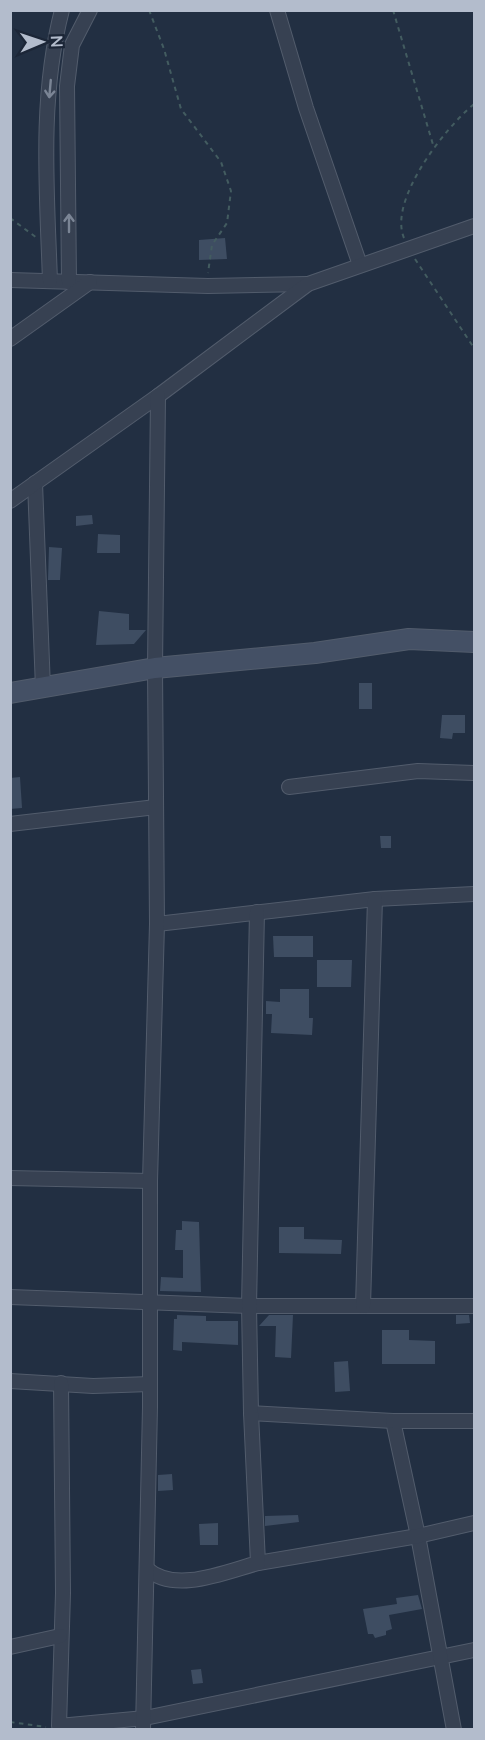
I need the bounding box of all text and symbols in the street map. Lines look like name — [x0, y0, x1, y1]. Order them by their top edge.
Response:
north arrow — [12, 12, 72, 72]
text: N — [48, 35, 67, 48]
one-way arrow — [44, 79, 55, 98]
one-way arrow — [63, 214, 75, 234]

